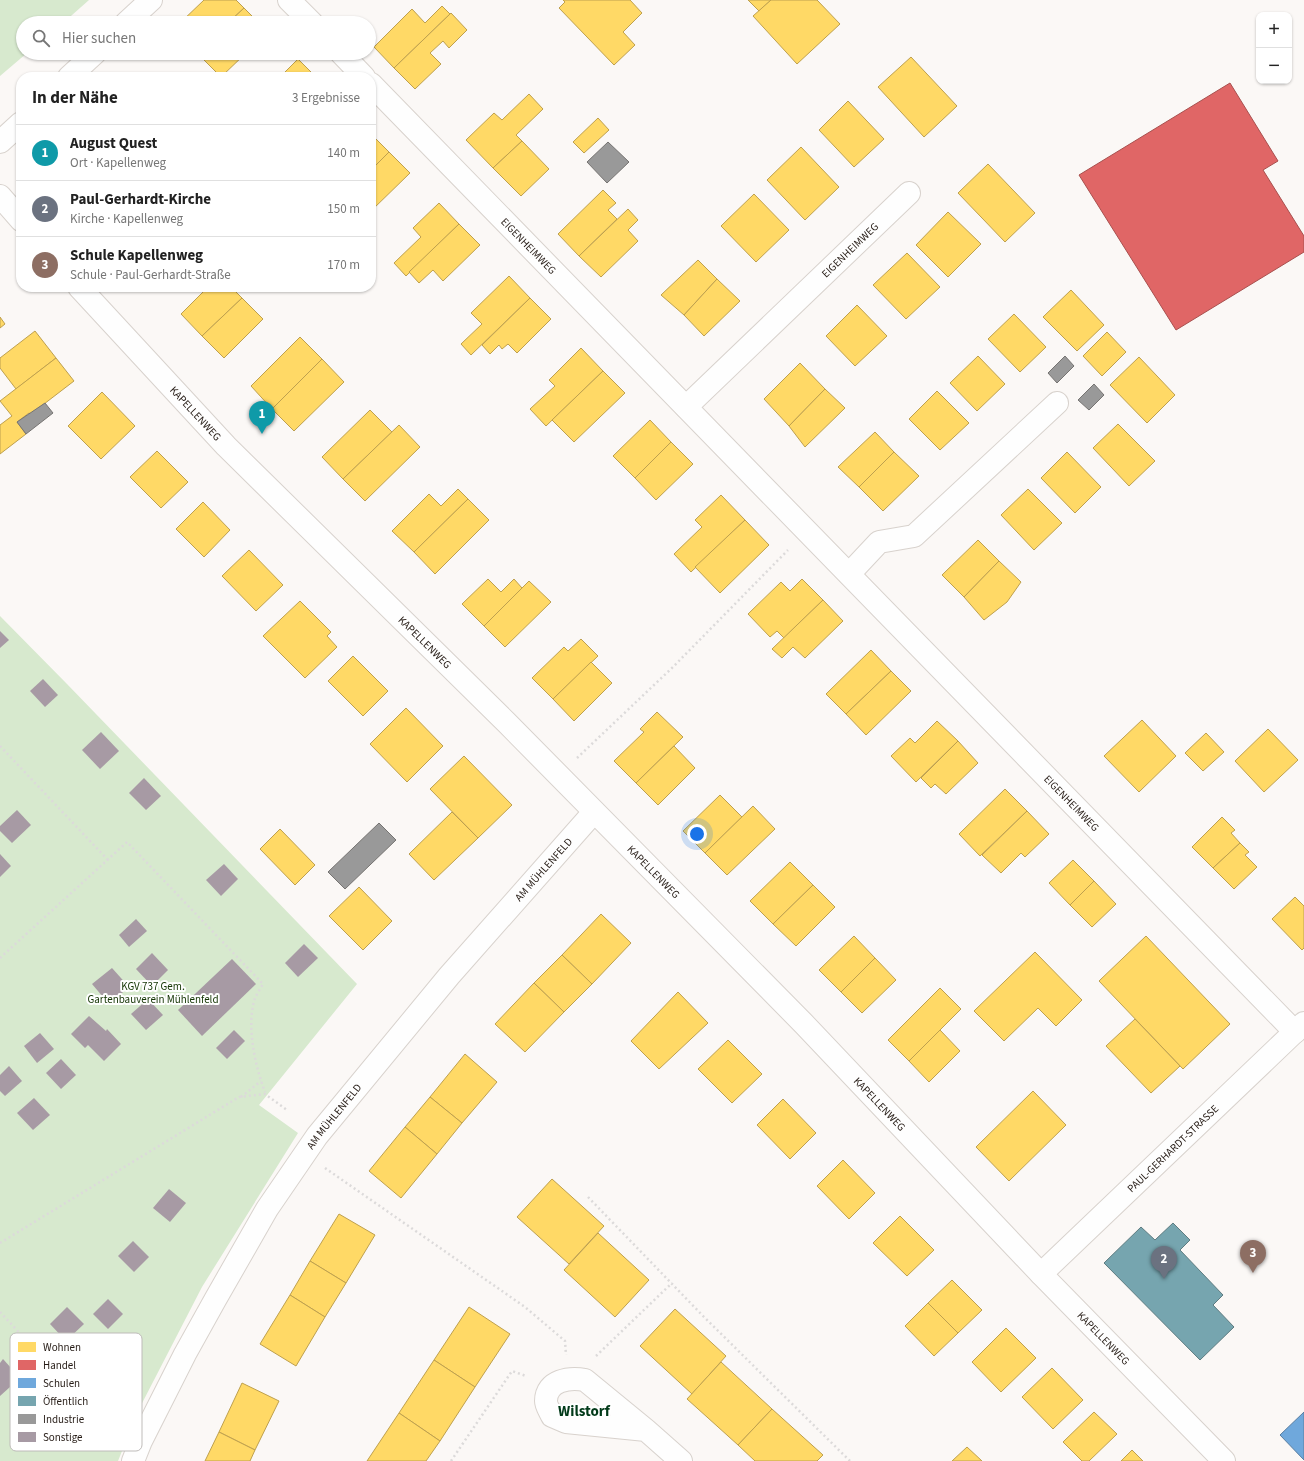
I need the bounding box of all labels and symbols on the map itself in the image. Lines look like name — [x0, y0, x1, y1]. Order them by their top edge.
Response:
street label: EIGENHEIMWEG — [497, 215, 560, 278]
street label: EIGENHEIMWEG — [818, 219, 882, 281]
street label: KAPELLENWEG — [166, 383, 225, 444]
pin: 1 — [249, 401, 275, 434]
street label: KAPELLENWEG — [395, 613, 455, 672]
street label: EIGENHEIMWEG — [1040, 772, 1103, 835]
your location — [687, 824, 707, 844]
street label: AM MÜHLENFELD — [512, 834, 576, 905]
street label: KAPELLENWEG — [624, 842, 683, 902]
park label: KGV 737 Gem. Gartenbauverein Mühlenfeld — [88, 979, 219, 1007]
street label: KAPELLENWEG — [850, 1074, 909, 1135]
street label: AM MÜHLENFELD — [303, 1080, 365, 1152]
street label: PAUL-GERHARDT-STRASSE — [1124, 1101, 1222, 1196]
pin: 3 — [1240, 1240, 1266, 1273]
pin: 2 — [1151, 1246, 1177, 1279]
street label: KAPELLENWEG — [1074, 1308, 1133, 1368]
legend — [10, 1333, 142, 1451]
text: Wohnen — [43, 1340, 81, 1355]
text: Handel — [43, 1358, 76, 1373]
text: Schulen — [43, 1376, 80, 1391]
text: Öffentlich — [43, 1394, 88, 1409]
district label: Wilstorf — [558, 1401, 611, 1422]
text: Industrie — [43, 1412, 85, 1427]
text: Sonstige — [43, 1430, 83, 1445]

